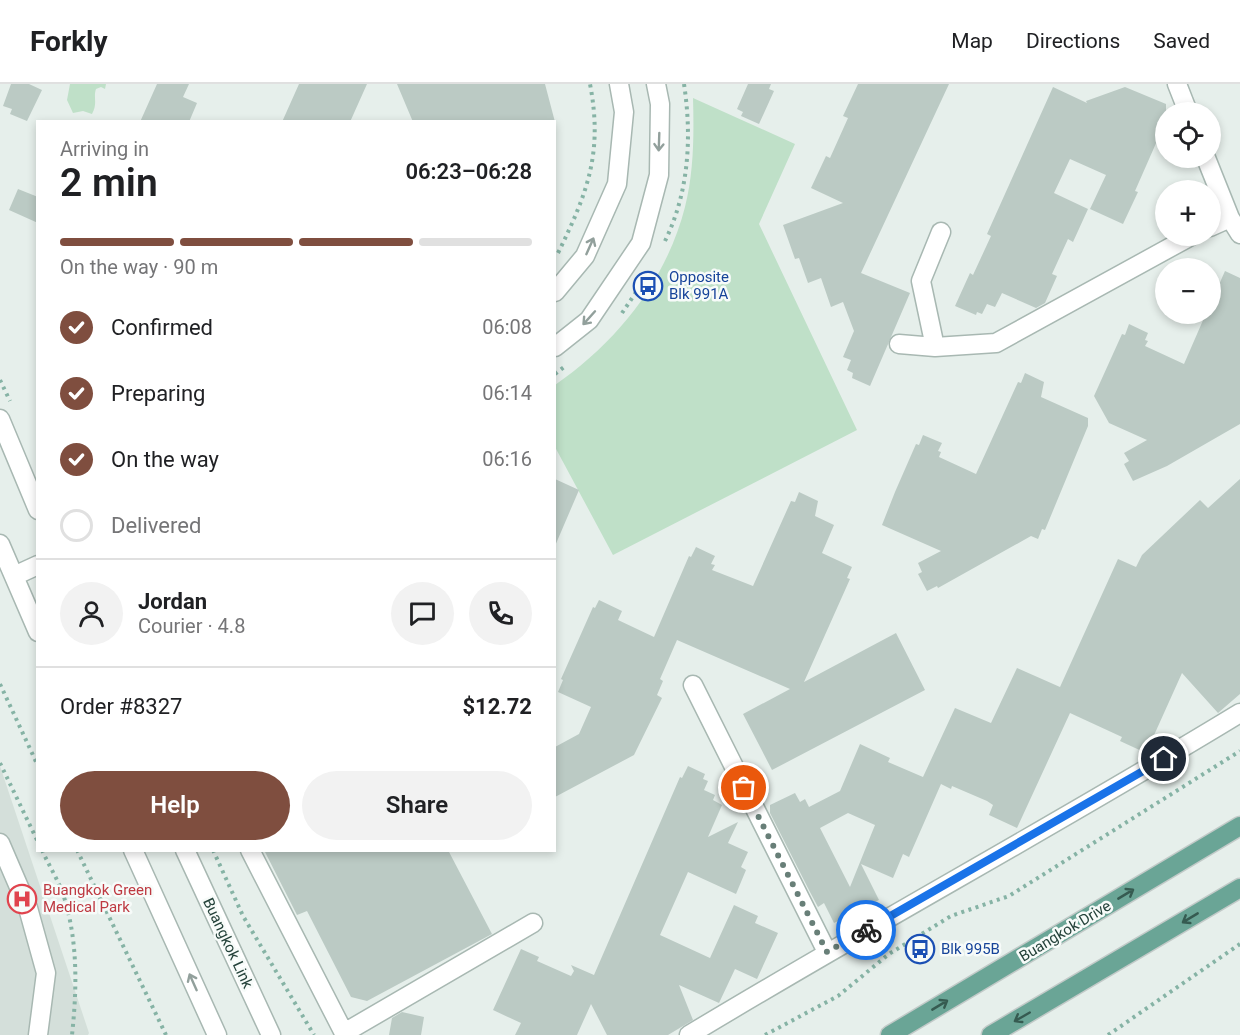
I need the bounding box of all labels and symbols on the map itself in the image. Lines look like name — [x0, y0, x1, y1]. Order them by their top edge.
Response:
one-way arrow — [654, 132, 665, 152]
one-way arrow — [585, 237, 596, 255]
place label: Opposite Blk 991A — [669, 268, 729, 303]
bus stop icon: Opposite Blk 991A — [632, 270, 664, 302]
one-way arrow — [582, 311, 596, 326]
pin — [1138, 733, 1189, 784]
pin — [718, 762, 769, 813]
place label: Buangkok Green Medical Park — [43, 881, 152, 916]
hospital icon: Buangkok Green Medical Park — [6, 883, 38, 915]
one-way arrow — [1117, 888, 1134, 900]
street label: Buangkok Link — [199, 895, 257, 991]
street label: Buangkok Drive — [1016, 897, 1114, 965]
courier — [836, 900, 896, 960]
one-way arrow — [1182, 913, 1199, 925]
bus stop icon: Blk 995B — [904, 933, 936, 965]
place label: Blk 995B — [941, 940, 1000, 958]
one-way arrow — [187, 973, 198, 991]
one-way arrow — [931, 999, 948, 1011]
one-way arrow — [1014, 1011, 1031, 1023]

